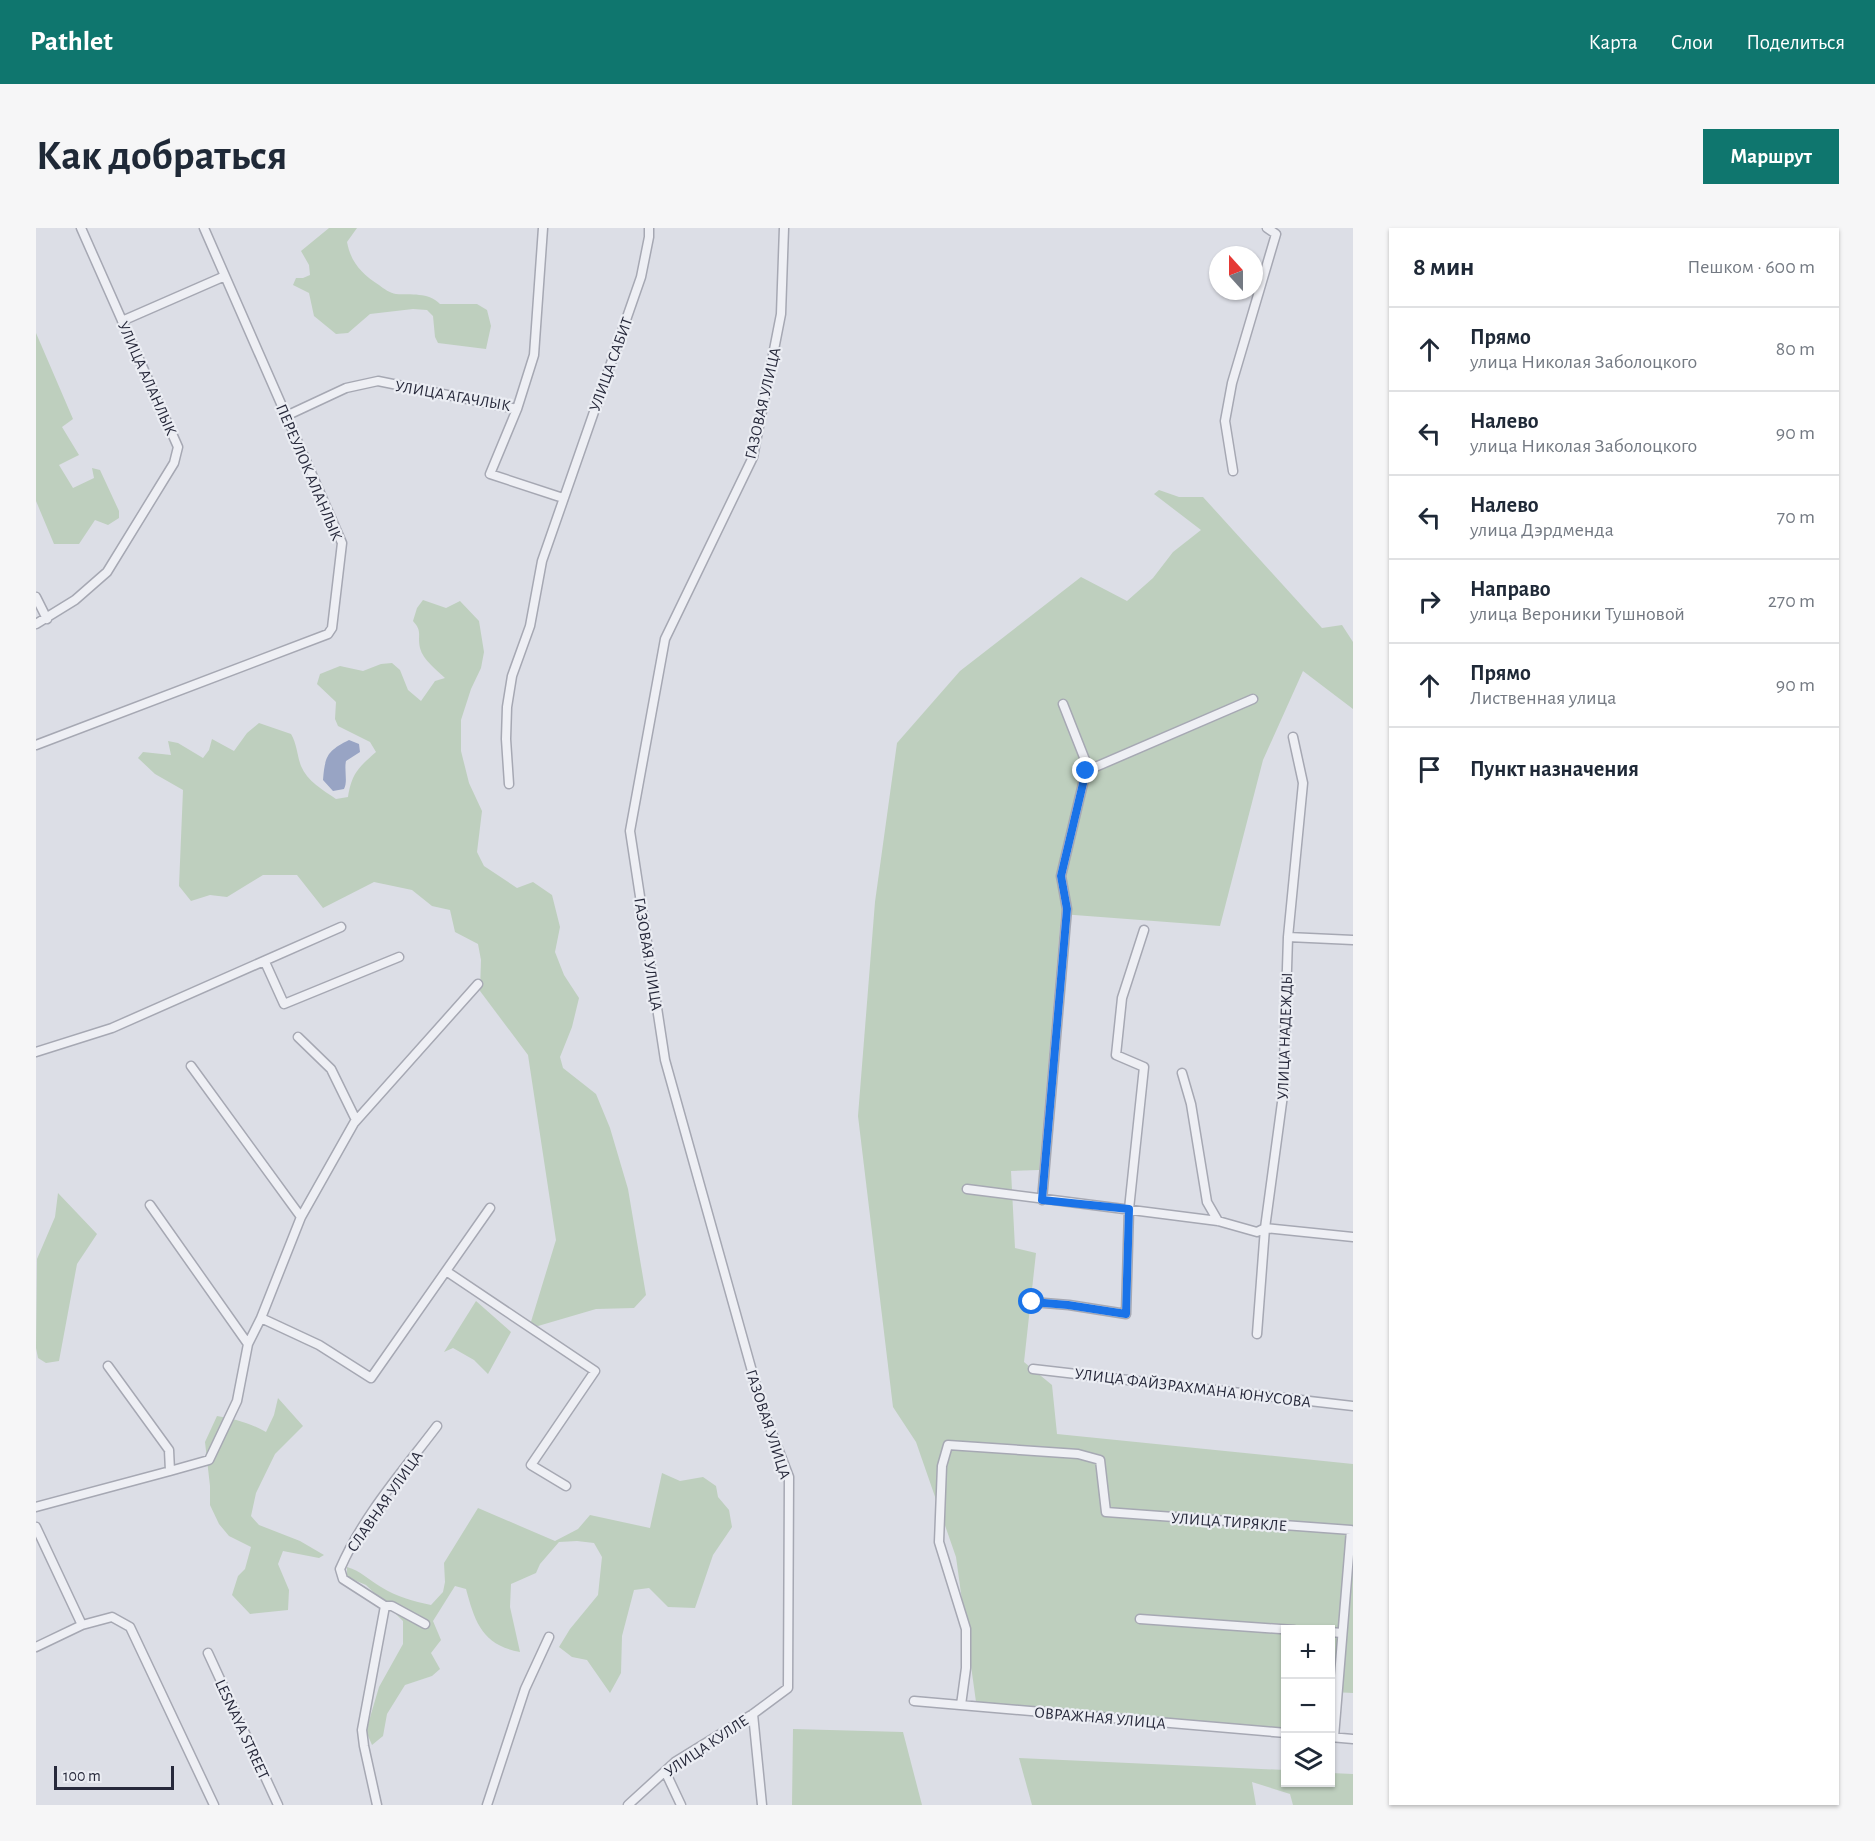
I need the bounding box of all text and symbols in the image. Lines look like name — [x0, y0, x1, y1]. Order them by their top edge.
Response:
text: Pathlet — [30, 28, 113, 56]
text: Карта — [1588, 32, 1638, 53]
text: Слои — [1671, 32, 1713, 53]
text: Поделиться — [1746, 32, 1845, 53]
button: Маршрут — [1703, 129, 1839, 184]
text: Как добраться — [36, 135, 287, 177]
north arrow — [1209, 246, 1263, 300]
text: 8 мин — [1413, 254, 1474, 280]
text: Пешком · 600 m — [1687, 257, 1815, 277]
street label: УЛИЦА САБИТ — [587, 315, 635, 413]
street label: УЛИЦА АЛАНЛЫК — [115, 319, 179, 438]
text: Прямо — [1470, 326, 1531, 348]
icon: ahead — [1413, 333, 1446, 366]
text: 80 m — [1776, 339, 1815, 359]
street label: ГАЗОВАЯ УЛИЦА — [742, 345, 784, 461]
text: улица Николая Заболоцкого — [1470, 352, 1697, 372]
street label: УЛИЦА АГАЧЛЫК — [394, 378, 512, 414]
street label: ПЕРЕУЛОК АЛАНЛЫК — [273, 402, 345, 543]
text: Налево — [1470, 410, 1539, 432]
icon: left — [1413, 417, 1446, 450]
text: 90 m — [1776, 423, 1815, 443]
text: улица Николая Заболоцкого — [1470, 436, 1697, 456]
text: Налево — [1470, 494, 1539, 516]
icon: left — [1413, 501, 1446, 534]
text: 70 m — [1777, 507, 1815, 527]
text: улица Дэрдменда — [1470, 520, 1614, 540]
text: Направо — [1470, 578, 1551, 600]
icon: right — [1413, 585, 1446, 618]
text: 270 m — [1768, 591, 1815, 611]
text: улица Вероники Тушновой — [1470, 604, 1685, 624]
text: Прямо — [1470, 662, 1531, 684]
icon: ahead — [1413, 669, 1446, 702]
text: 90 m — [1776, 675, 1815, 695]
text: Лиственная улица — [1470, 688, 1616, 708]
icon: arrive — [1413, 753, 1446, 786]
route end — [1072, 757, 1098, 783]
text: Пункт назначения — [1470, 758, 1639, 780]
street label: ГАЗОВАЯ УЛИЦА — [631, 897, 665, 1012]
street label: УЛИЦА НАДЕЖДЫ — [1275, 972, 1295, 1100]
route start — [1018, 1288, 1044, 1314]
street label: УЛИЦА ФАЙЗРАХМАНА ЮНУСОВА — [1074, 1365, 1313, 1411]
street label: ГАЗОВАЯ УЛИЦА — [743, 1368, 793, 1482]
street label: СЛАВНАЯ УЛИЦА — [344, 1448, 426, 1555]
street label: УЛИЦА ТИРЯКЛЕ — [1170, 1510, 1287, 1534]
map controls — [1281, 1625, 1335, 1787]
button: + — [1281, 1625, 1335, 1679]
street label: LESNAYA STREET — [212, 1677, 272, 1782]
button: − — [1281, 1679, 1335, 1733]
street label: ОВРАЖНАЯ УЛИЦА — [1033, 1704, 1167, 1732]
street label: УЛИЦА КУЛЛЕ — [662, 1712, 751, 1780]
button: layers — [1281, 1733, 1335, 1787]
scale bar — [54, 1763, 174, 1790]
text: 100 m — [63, 1768, 101, 1784]

